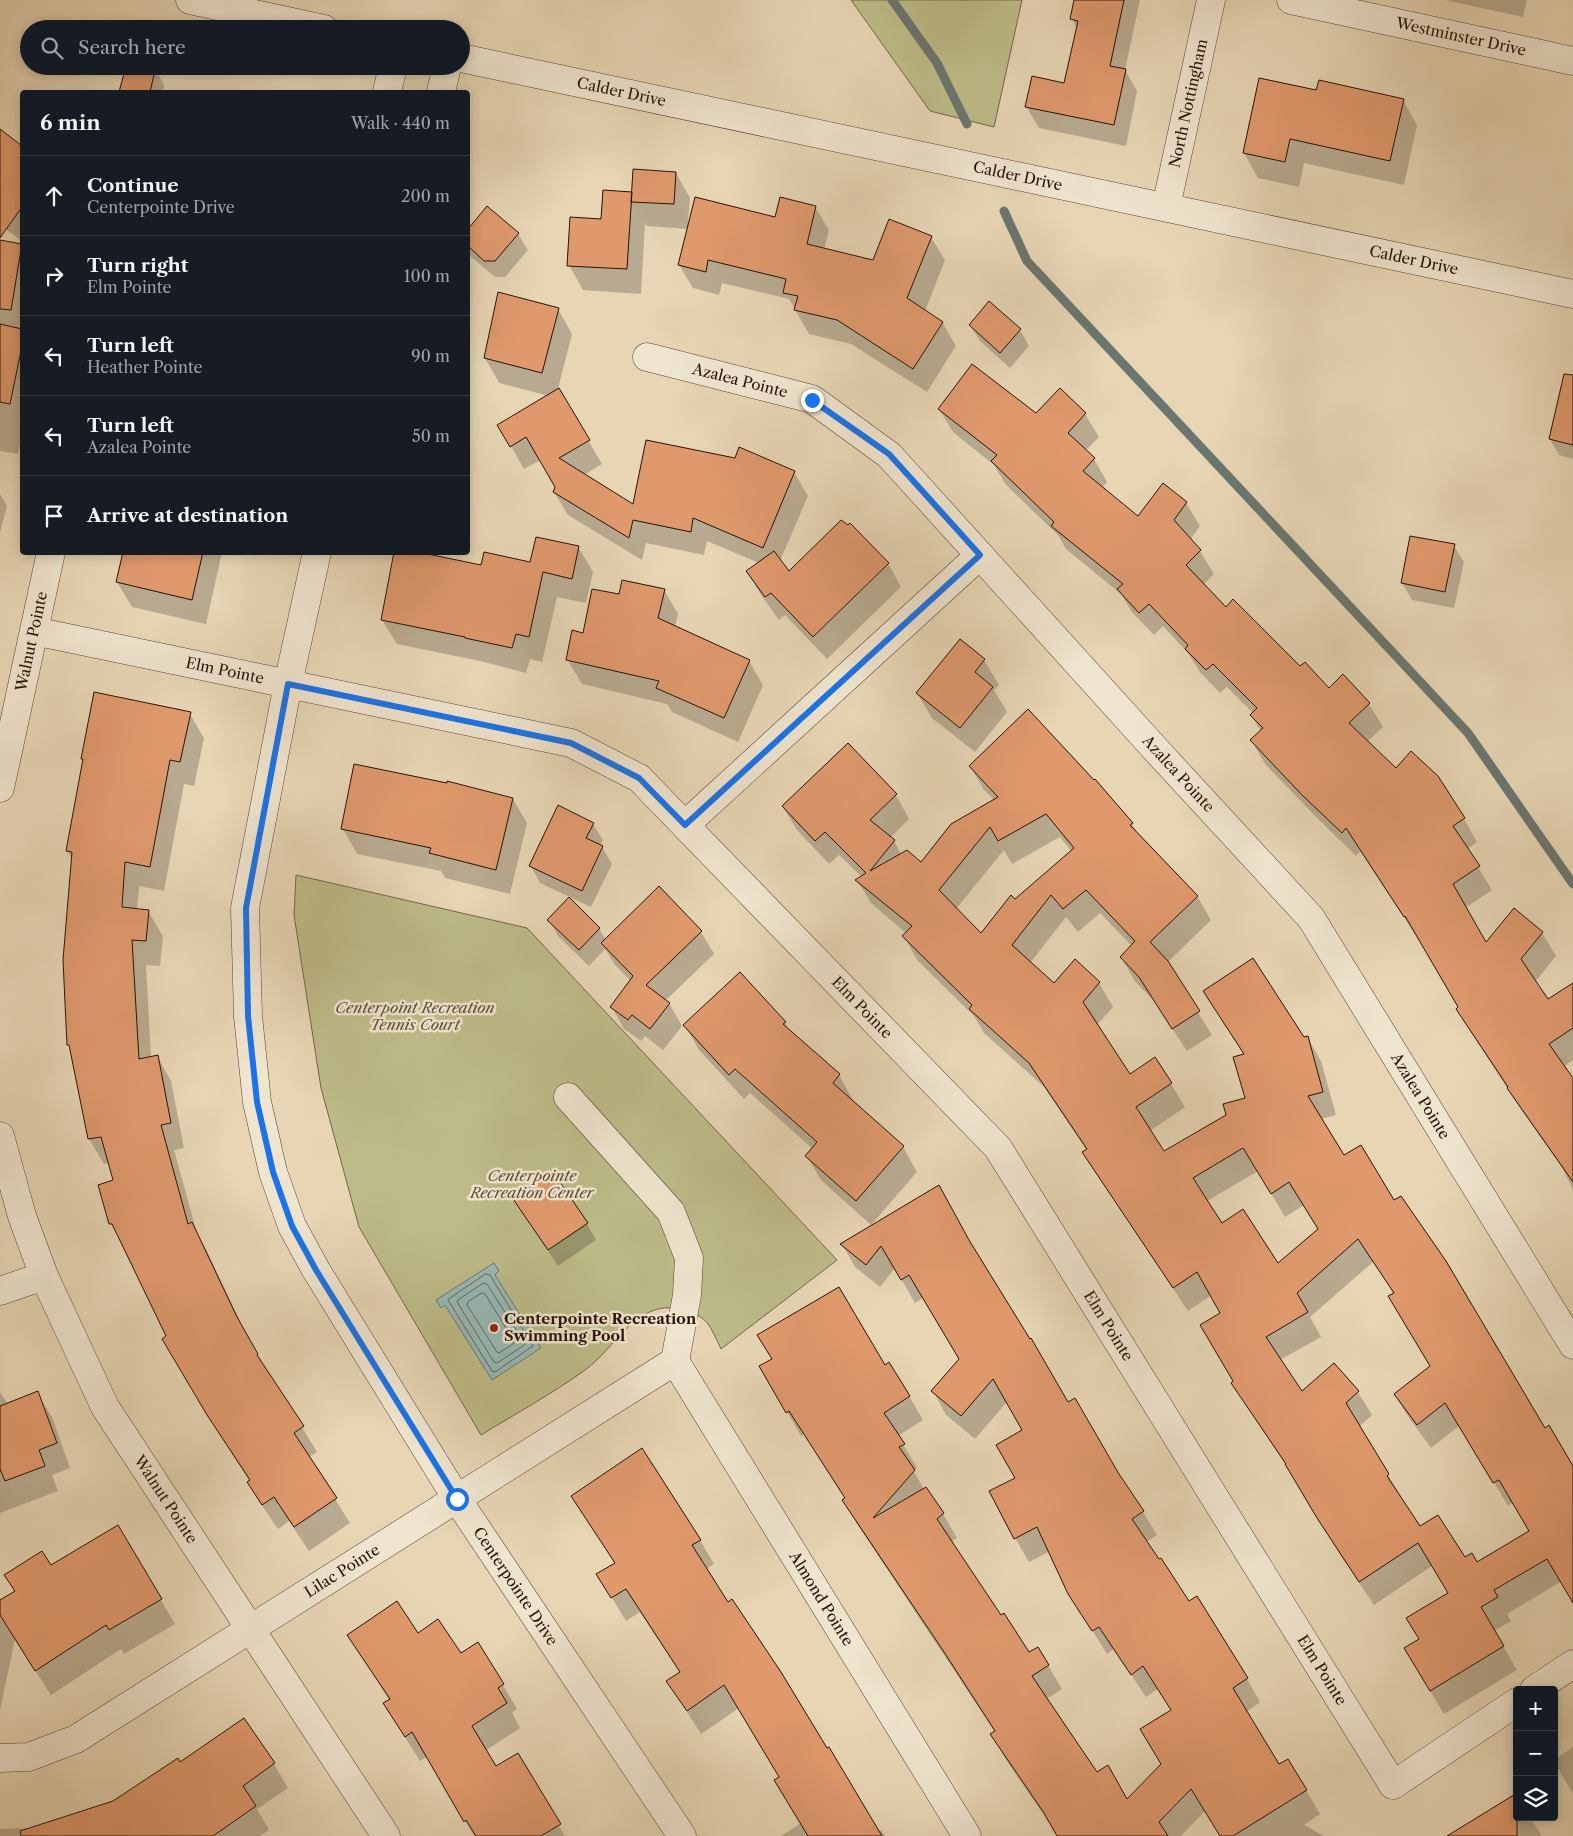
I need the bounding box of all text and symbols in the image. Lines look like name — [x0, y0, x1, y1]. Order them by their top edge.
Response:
street label: Westminster Drive — [1393, 13, 1528, 60]
search box — [20, 20, 470, 75]
icon: search — [38, 34, 66, 62]
text: Search here — [78, 36, 186, 59]
street label: North Nottingham — [1165, 37, 1211, 169]
street label: Calder Drive — [575, 73, 668, 110]
text: 6 min — [40, 110, 101, 135]
text: Walk · 440 m — [351, 113, 450, 133]
street label: Calder Drive — [971, 157, 1064, 194]
text: Continue — [87, 174, 179, 197]
icon: ahead — [40, 182, 68, 210]
text: 200 m — [401, 186, 450, 206]
text: Centerpointe Drive — [87, 197, 235, 217]
street label: Calder Drive — [1368, 241, 1460, 278]
text: Turn right — [87, 254, 188, 277]
icon: right — [40, 262, 68, 290]
text: 100 m — [404, 266, 450, 286]
text: Elm Pointe — [87, 277, 171, 297]
text: Turn left — [87, 334, 174, 357]
icon: left — [40, 342, 68, 370]
text: 90 m — [411, 346, 450, 366]
text: Heather Pointe — [87, 357, 203, 377]
street label: Azalea Pointe — [689, 359, 790, 401]
route end — [801, 389, 824, 412]
text: Turn left — [87, 414, 174, 437]
icon: left — [40, 422, 68, 450]
text: 50 m — [412, 426, 450, 446]
text: Azalea Pointe — [87, 437, 191, 457]
icon: arrive — [40, 502, 68, 530]
text: Arrive at destination — [87, 504, 288, 527]
street label: Walnut Pointe — [11, 589, 51, 694]
street label: Elm Pointe — [184, 653, 266, 688]
street label: Azalea Pointe — [1138, 730, 1219, 816]
street label: Elm Pointe — [828, 972, 897, 1042]
park label: Centerpoint Recreation Tennis Court — [335, 998, 495, 1034]
street label: Azalea Pointe — [1387, 1048, 1454, 1143]
park label: Centerpointe Recreation Center — [469, 1166, 595, 1202]
street label: Elm Pointe — [1080, 1287, 1138, 1364]
place label: Centerpointe Recreation Swimming Pool — [504, 1309, 697, 1345]
marker: Centerpointe Recreation Swimming Pool — [488, 1322, 500, 1334]
street label: Walnut Pointe — [130, 1451, 202, 1547]
route start — [446, 1488, 469, 1511]
street label: Centerpointe Drive — [469, 1523, 562, 1649]
street label: Lilac Pointe — [301, 1540, 383, 1601]
street label: Almond Pointe — [785, 1547, 858, 1649]
street label: Elm Pointe — [1293, 1631, 1351, 1709]
map controls — [1513, 1686, 1558, 1821]
button: + — [1513, 1686, 1558, 1731]
button: − — [1513, 1731, 1558, 1776]
button: layers — [1513, 1776, 1558, 1821]

